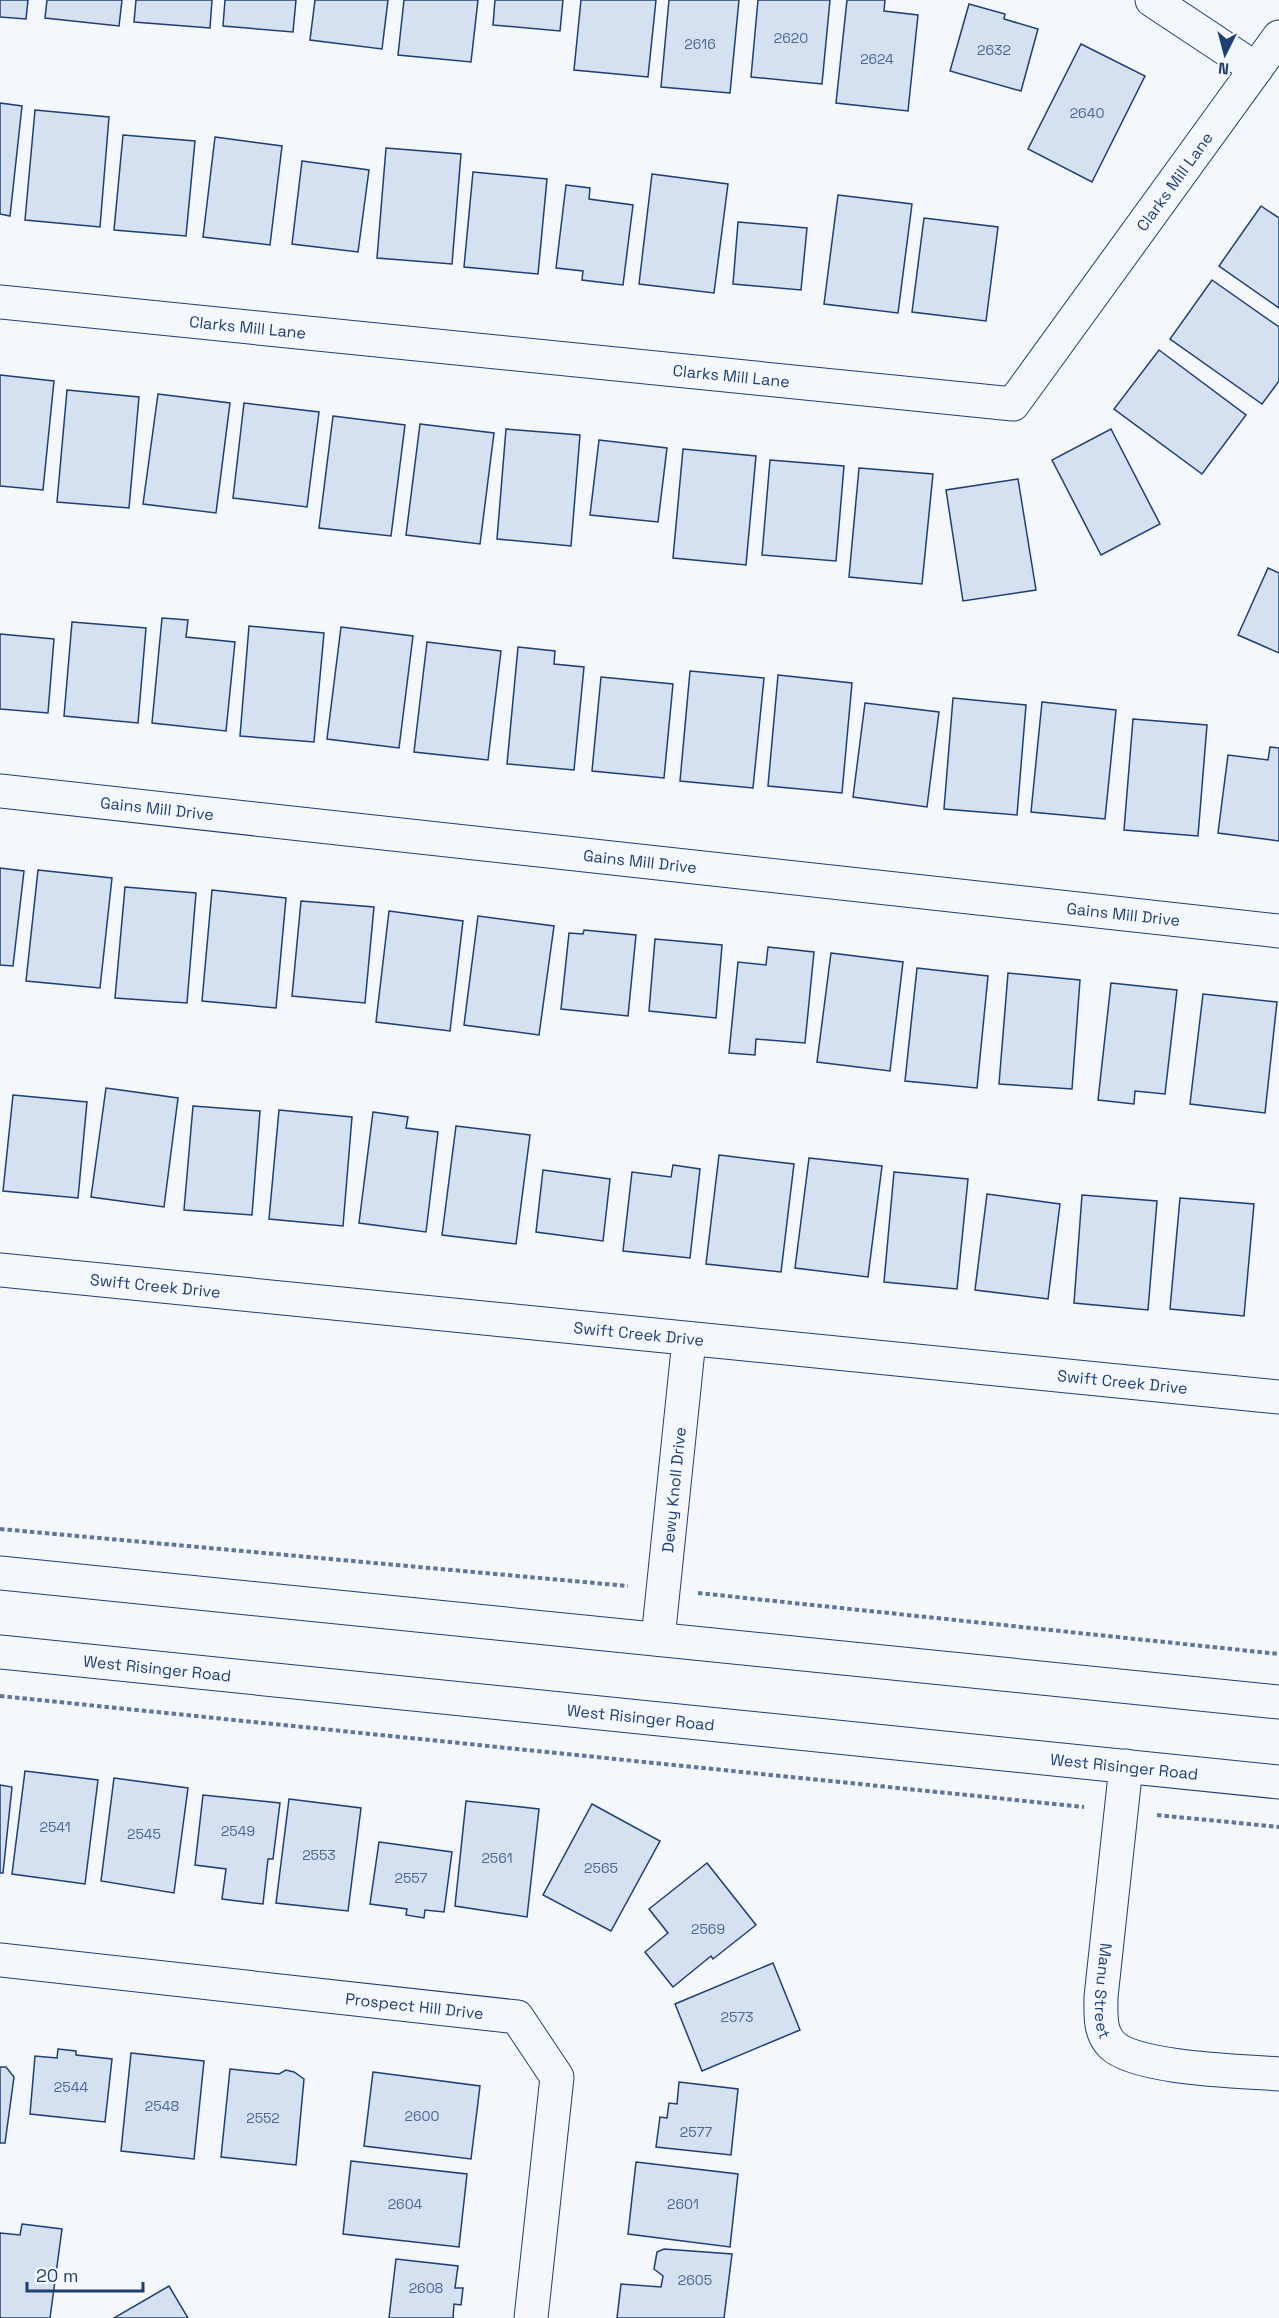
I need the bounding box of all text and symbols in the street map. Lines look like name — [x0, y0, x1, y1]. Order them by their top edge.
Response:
north arrow — [1195, 24, 1255, 84]
house number: 2620 — [774, 29, 808, 47]
house number: 2616 — [684, 35, 716, 53]
house number: 2632 — [977, 41, 1011, 59]
house number: 2624 — [860, 50, 894, 68]
text: N — [1217, 57, 1230, 79]
house number: 2640 — [1070, 104, 1104, 122]
street label: Clarks Mill Lane — [1131, 128, 1217, 235]
street label: Clarks Mill Lane — [188, 311, 307, 343]
street label: Clarks Mill Lane — [672, 359, 791, 392]
street label: Gains Mill Drive — [99, 792, 215, 825]
street label: Gains Mill Drive — [582, 844, 698, 878]
street label: Gains Mill Drive — [1065, 897, 1181, 931]
street label: Swift Creek Drive — [89, 1268, 221, 1302]
street label: Swift Creek Drive — [573, 1317, 705, 1350]
street label: Swift Creek Drive — [1056, 1365, 1189, 1398]
street label: Dewy Knoll Drive — [657, 1426, 690, 1554]
street label: West Risinger Road — [82, 1650, 232, 1686]
street label: West Risinger Road — [566, 1699, 716, 1735]
street label: West Risinger Road — [1049, 1748, 1199, 1784]
house number: 2541 — [39, 1818, 71, 1836]
house number: 2549 — [221, 1822, 255, 1840]
house number: 2545 — [127, 1825, 161, 1843]
house number: 2553 — [302, 1846, 336, 1864]
house number: 2561 — [481, 1849, 513, 1867]
house number: 2565 — [584, 1859, 618, 1877]
house number: 2557 — [395, 1869, 428, 1887]
house number: 2569 — [691, 1920, 725, 1938]
street label: Manu Street — [1090, 1942, 1117, 2042]
street label: Prospect Hill Drive — [344, 1988, 485, 2024]
house number: 2573 — [720, 2008, 754, 2026]
house number: 2544 — [54, 2078, 88, 2096]
house number: 2548 — [145, 2097, 179, 2115]
house number: 2600 — [405, 2107, 439, 2125]
house number: 2552 — [246, 2109, 280, 2127]
house number: 2577 — [680, 2123, 712, 2141]
house number: 2604 — [388, 2195, 423, 2213]
house number: 2601 — [667, 2195, 699, 2213]
scale bar — [27, 2255, 142, 2293]
text: 20 m — [36, 2264, 79, 2287]
house number: 2605 — [678, 2271, 712, 2289]
house number: 2608 — [409, 2279, 444, 2297]

